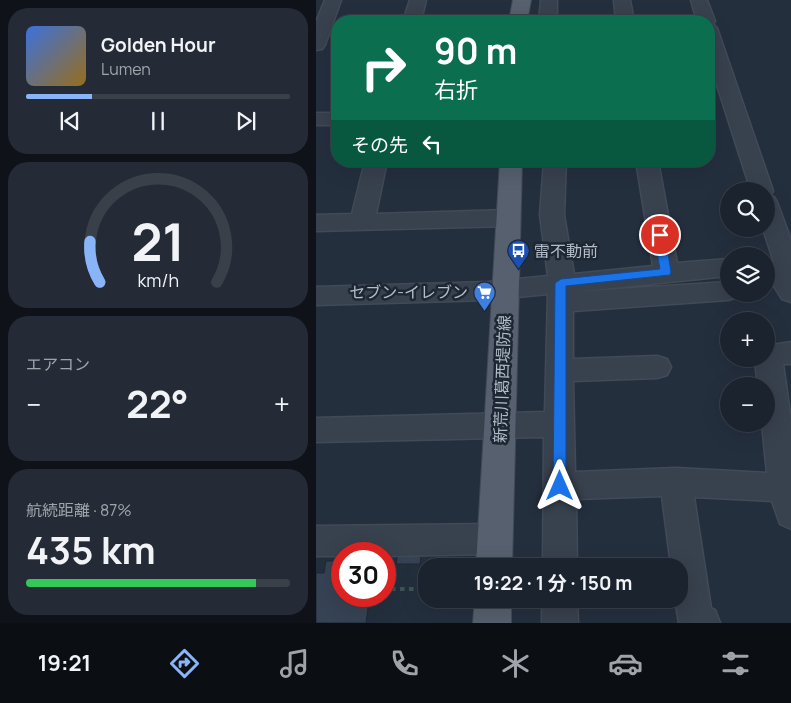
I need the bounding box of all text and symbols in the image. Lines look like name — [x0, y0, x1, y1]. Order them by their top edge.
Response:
text: 90 m — [434, 27, 517, 75]
text: Golden Hour — [101, 32, 215, 58]
icon: right — [351, 35, 416, 100]
text: Lumen — [101, 58, 151, 80]
text: 右折 — [434, 75, 478, 105]
icon: previous — [56, 107, 84, 135]
icon: pause — [144, 107, 172, 135]
icon: next — [232, 107, 260, 135]
icon: left — [418, 130, 446, 158]
text: その先 — [351, 132, 408, 158]
map controls — [720, 182, 775, 432]
button: search — [720, 182, 775, 237]
text: 21 — [131, 206, 185, 277]
pin — [639, 214, 681, 256]
icon: arrive — [646, 221, 674, 249]
bus stop icon: 雷不動前 — [506, 239, 530, 270]
place label: 雷不動前 — [534, 240, 598, 262]
button: layers — [720, 247, 775, 302]
text: km/h — [137, 268, 179, 292]
supermarket icon: セブン-イレブン — [472, 280, 496, 311]
place label: セブン-イレブン — [349, 281, 468, 303]
button: + — [720, 312, 775, 367]
street label: 新荒川葛西堤防線 — [489, 315, 515, 443]
text: エアコン — [26, 353, 90, 375]
text: 22° — [126, 377, 189, 429]
button: − — [720, 377, 775, 432]
text: − — [26, 385, 41, 423]
text: + — [274, 385, 290, 423]
position arrow — [533, 459, 585, 511]
text: 航続距離 · 87% — [26, 499, 132, 521]
text: 435 km — [26, 523, 156, 575]
speed limit sign: 30 — [331, 542, 396, 607]
text: 19:22 · 1 分 · 150 m — [474, 570, 632, 596]
icon: directions — [167, 646, 202, 681]
icon: music — [277, 646, 312, 681]
icon: phone — [387, 646, 422, 681]
icon: climate — [498, 646, 533, 681]
icon: car — [608, 646, 643, 681]
icon: filters — [718, 646, 753, 681]
text: 19:21 — [38, 648, 91, 678]

